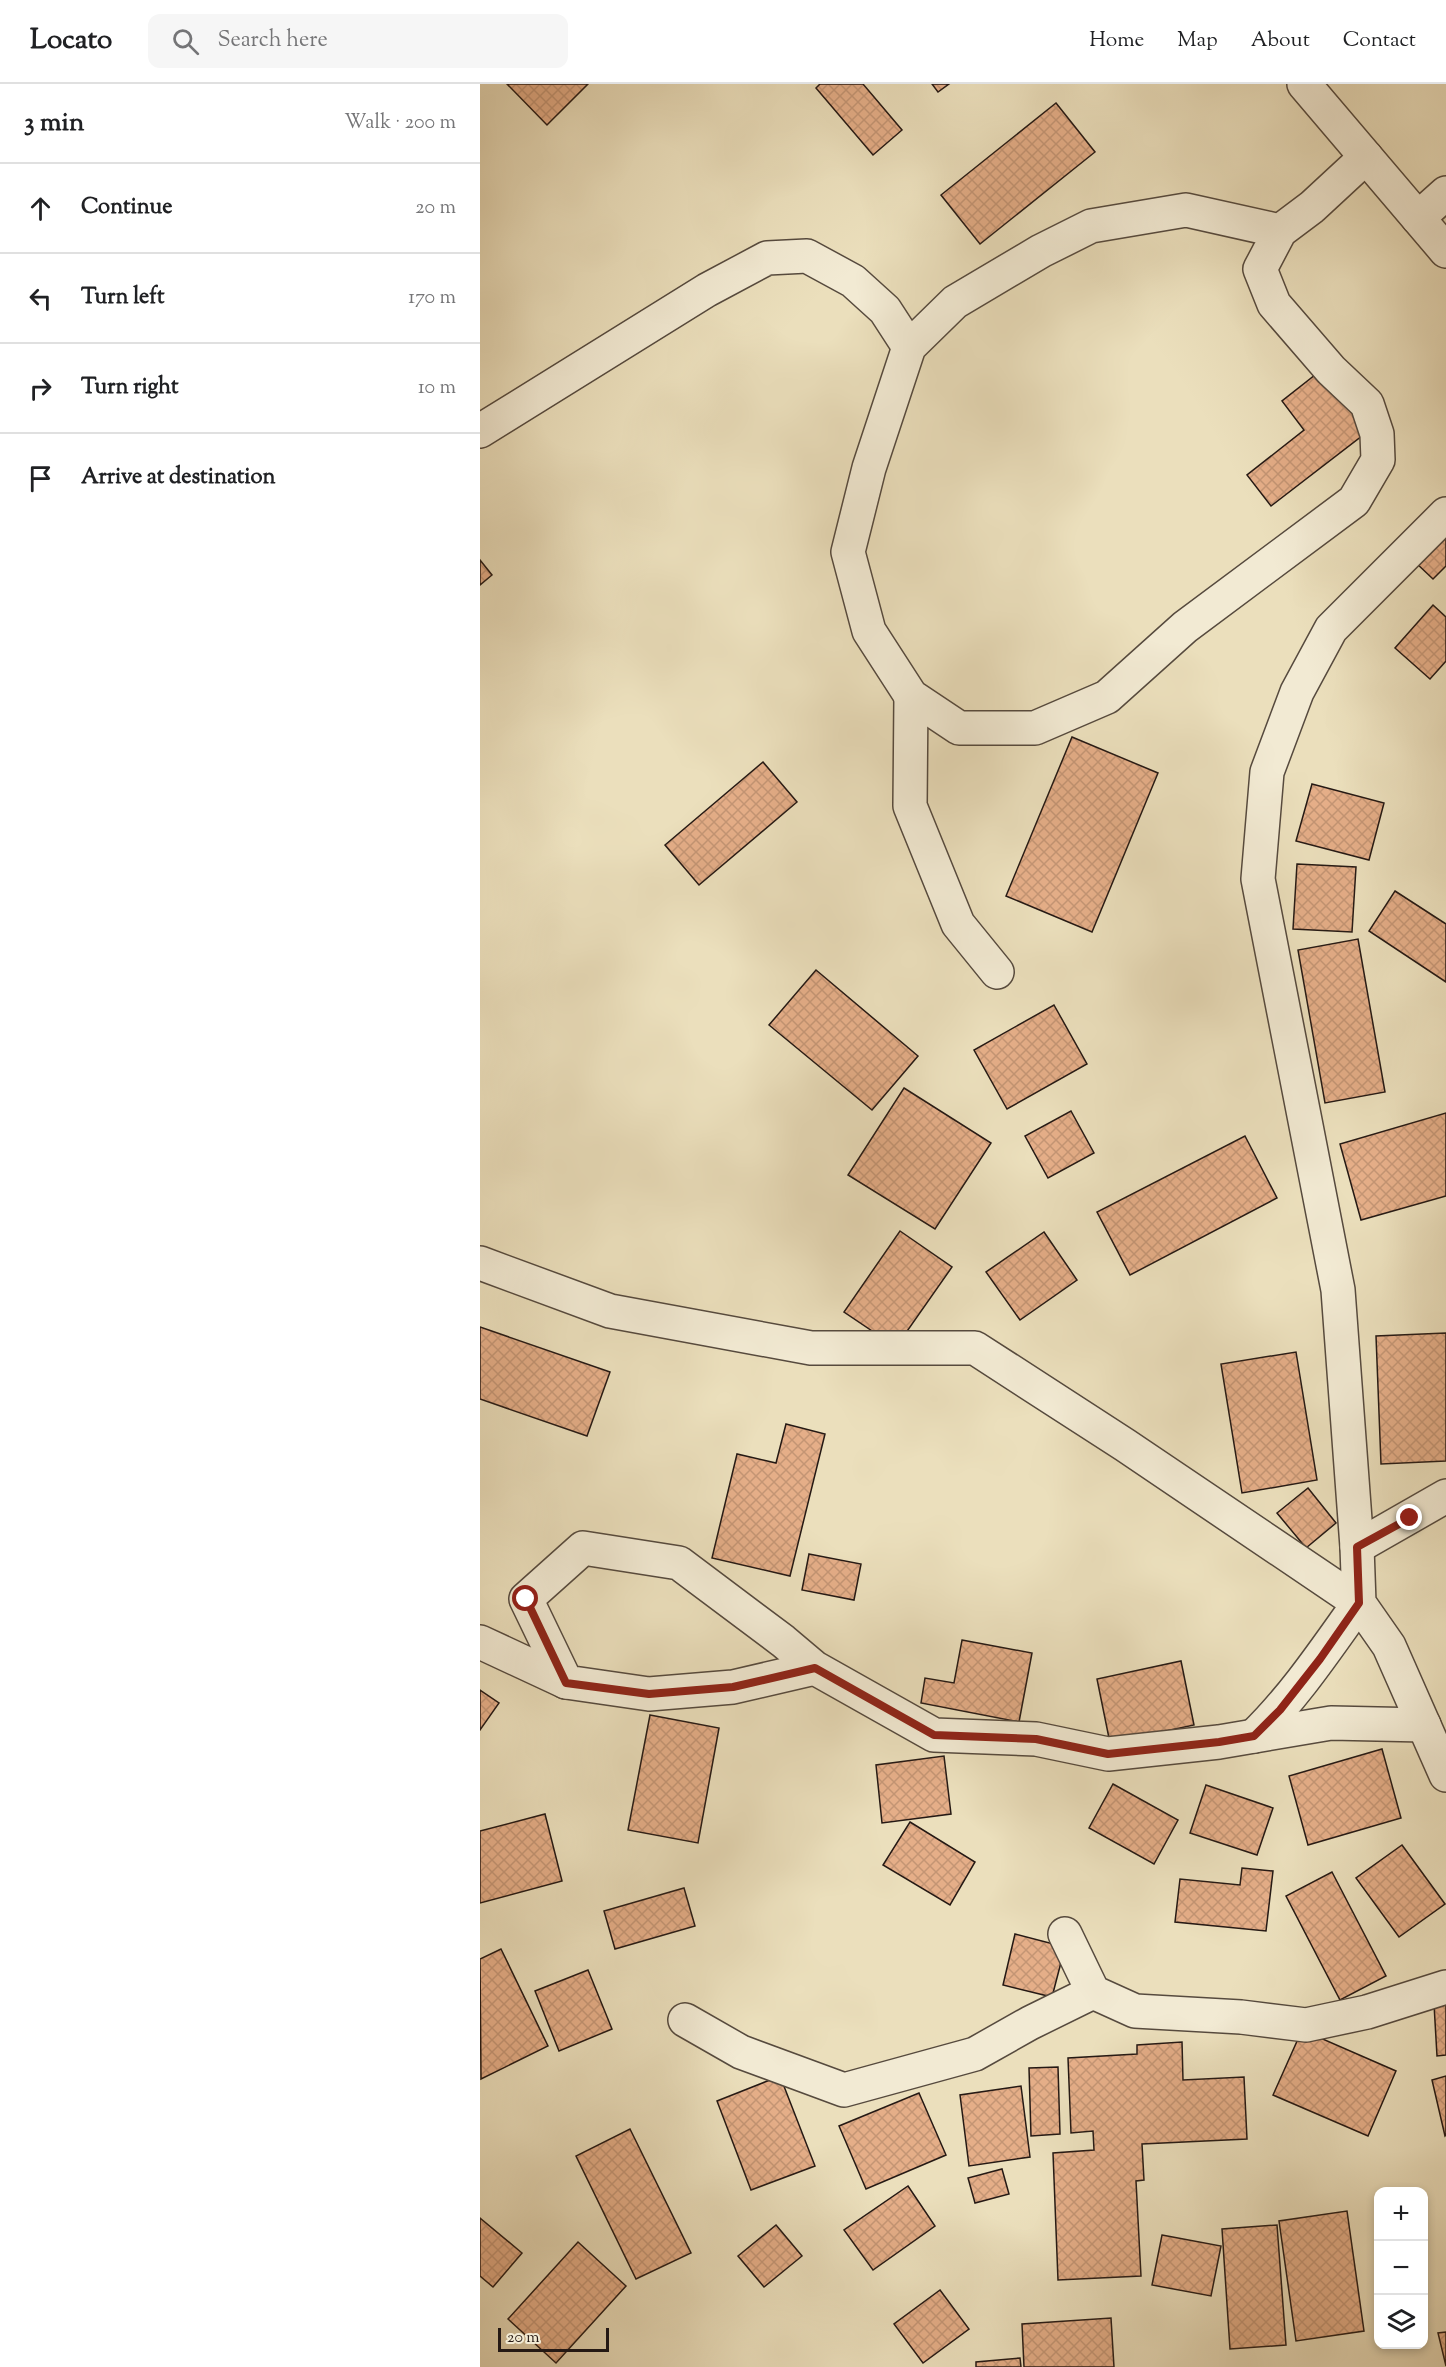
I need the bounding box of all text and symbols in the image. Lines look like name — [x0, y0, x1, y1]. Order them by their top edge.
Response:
search box — [148, 14, 568, 68]
text: Locato — [30, 21, 112, 61]
icon: search — [169, 25, 202, 58]
text: Search here — [217, 25, 328, 57]
text: Home — [1089, 26, 1144, 56]
text: Map — [1177, 26, 1218, 56]
text: About — [1251, 26, 1310, 56]
text: Contact — [1343, 26, 1416, 56]
text: 3 min — [24, 105, 84, 142]
text: Walk · 200 m — [344, 109, 456, 138]
icon: ahead — [24, 192, 57, 225]
text: Continue — [81, 192, 172, 224]
text: 20 m — [415, 194, 456, 223]
icon: left — [24, 282, 57, 315]
text: Turn left — [81, 282, 164, 314]
text: 170 m — [408, 284, 456, 313]
icon: right — [24, 372, 57, 405]
text: Turn right — [81, 372, 178, 404]
text: 10 m — [418, 374, 456, 403]
icon: arrive — [24, 462, 57, 495]
text: Arrive at destination — [81, 462, 276, 494]
route end — [1396, 1504, 1422, 1530]
route start — [512, 1585, 538, 1611]
map controls — [1374, 2187, 1428, 2349]
button: + — [1374, 2187, 1428, 2241]
button: − — [1374, 2241, 1428, 2295]
button: layers — [1374, 2295, 1428, 2349]
scale bar — [498, 2325, 609, 2352]
text: 20 m — [507, 2327, 540, 2350]

